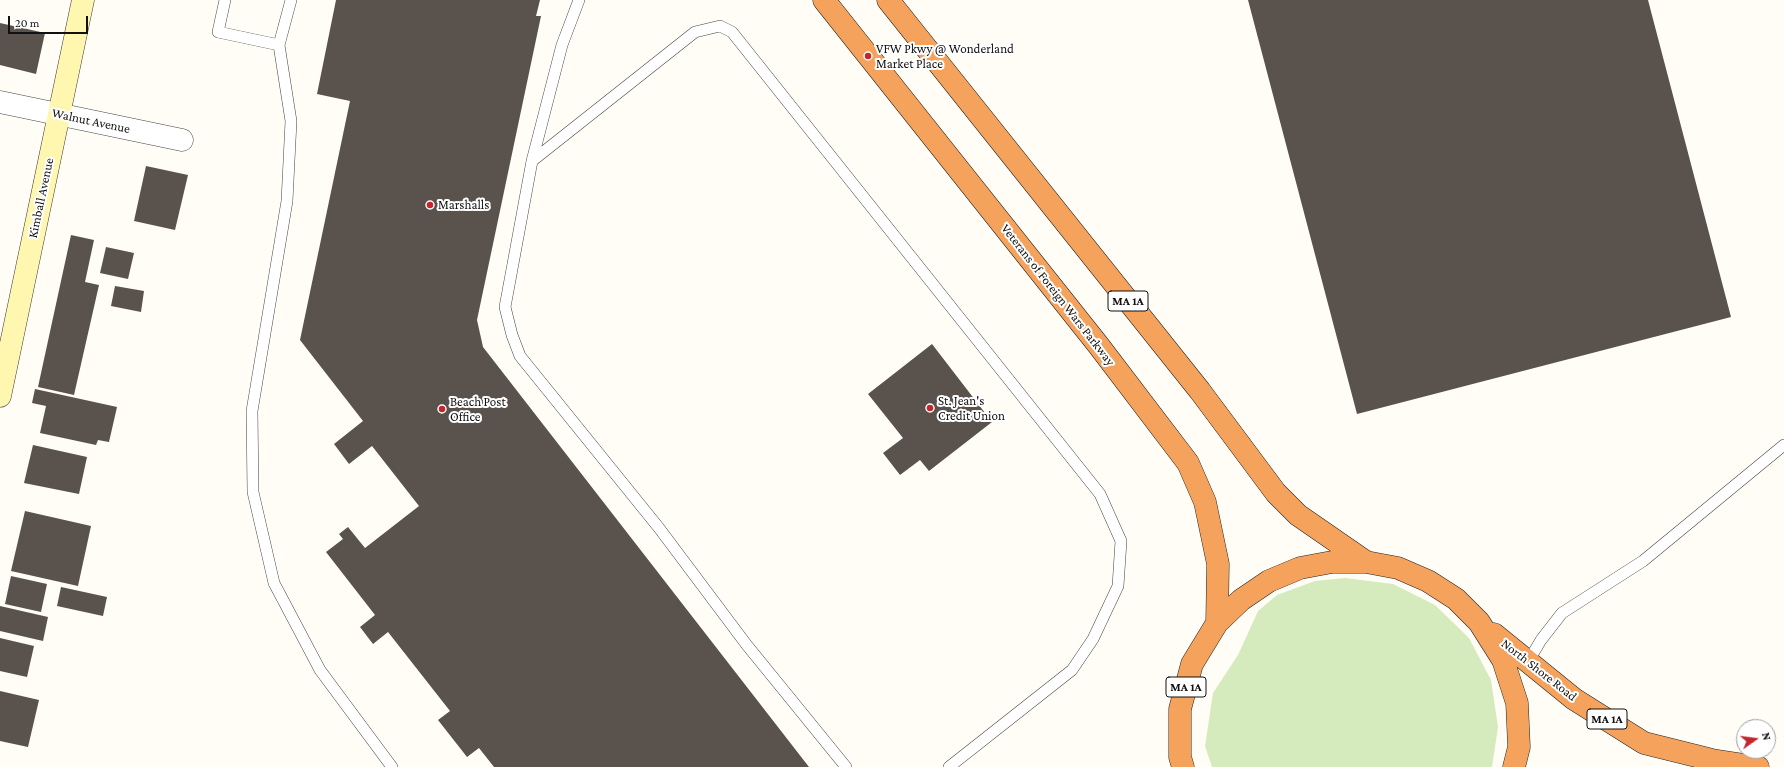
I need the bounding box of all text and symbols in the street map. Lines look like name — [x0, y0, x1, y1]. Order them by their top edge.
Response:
scale bar — [10, 8, 90, 34]
text: 20 m — [15, 16, 39, 30]
place label: VFW Pkwy @ Wonderland Market Place — [876, 41, 1014, 72]
marker: VFW Pkwy @ Wonderland Market Place — [863, 51, 873, 61]
street label: Walnut Avenue — [50, 105, 132, 137]
street label: Kimball Avenue — [25, 156, 57, 240]
place label: Marshalls — [438, 197, 489, 213]
marker: Marshalls — [425, 200, 435, 210]
street label: Veterans of Foreign Wars Parkway — [998, 221, 1118, 369]
road number: MA 1A — [1108, 291, 1148, 311]
place label: St. Jean's Credit Union — [938, 393, 1005, 424]
place label: Beach Post Office — [450, 394, 506, 425]
marker: St. Jean's Credit Union — [925, 403, 935, 413]
marker: Beach Post Office — [437, 404, 447, 414]
street label: North Shore Road — [1498, 636, 1580, 704]
road number: MA 1A — [1166, 677, 1206, 697]
road number: MA 1A — [1587, 709, 1627, 729]
north arrow — [1736, 719, 1776, 759]
text: N — [1760, 731, 1773, 741]

